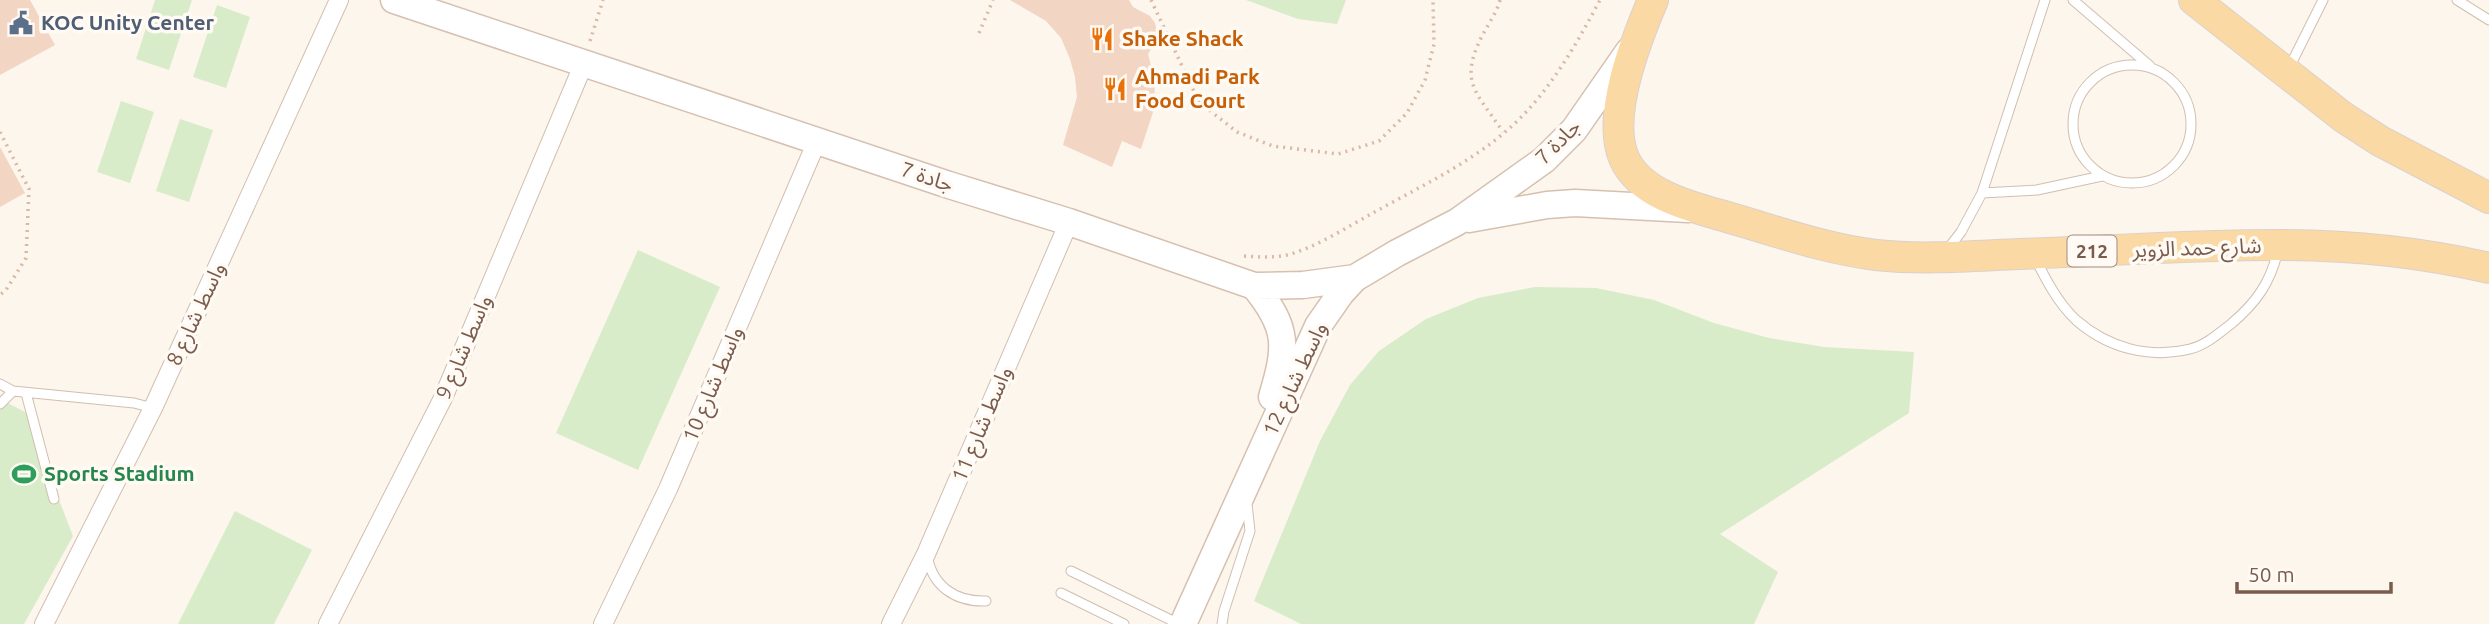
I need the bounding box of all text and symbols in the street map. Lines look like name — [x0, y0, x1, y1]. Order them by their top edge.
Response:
public building icon: KOC Unity Center — [7, 9, 35, 37]
place label: KOC Unity Center — [41, 10, 214, 34]
restaurant icon: Shake Shack — [1088, 25, 1116, 53]
place label: Shake Shack — [1122, 26, 1244, 50]
place label: Ahmadi Park Food Court — [1135, 64, 1260, 112]
restaurant icon: Ahmadi Park Food Court — [1101, 75, 1129, 103]
street label: جادة 7 — [1530, 114, 1585, 169]
street label: جادة 7 — [898, 156, 957, 196]
street label: شارع حمد الزوير — [2131, 233, 2262, 265]
road number: 212 — [2068, 235, 2116, 266]
street label: واسط شارع 8 — [161, 258, 233, 371]
street label: واسط شارع 9 — [430, 291, 499, 404]
street label: واسط شارع 12 — [1257, 318, 1334, 441]
street label: واسط شارع 10 — [677, 323, 751, 446]
street label: واسط شارع 11 — [946, 363, 1020, 486]
sports icon: Sports Stadium — [10, 460, 38, 488]
place label: Sports Stadium — [44, 461, 195, 485]
scale bar — [2237, 550, 2391, 594]
text: 50 m — [2248, 562, 2295, 586]

